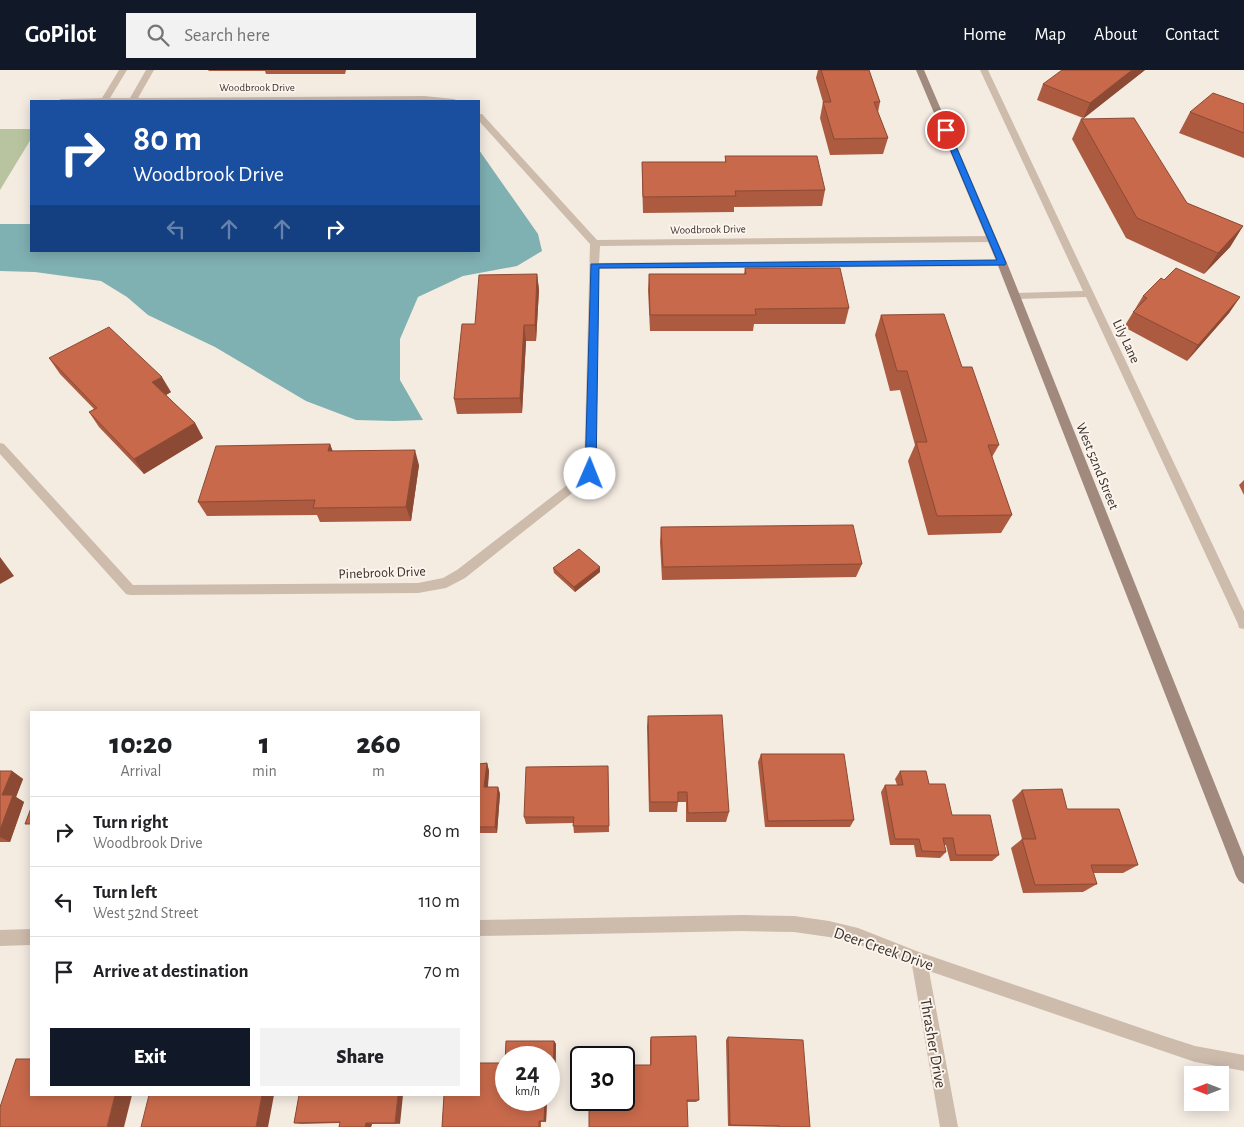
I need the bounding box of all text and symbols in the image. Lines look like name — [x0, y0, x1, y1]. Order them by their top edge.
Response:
search box — [126, 13, 476, 58]
icon: search — [144, 21, 172, 49]
text: GoPilot — [25, 23, 96, 47]
text: Search here — [184, 26, 270, 45]
text: Home — [963, 26, 1006, 44]
text: Map — [1034, 26, 1066, 44]
text: About — [1094, 26, 1137, 44]
text: Contact — [1165, 26, 1219, 44]
street label: Woodbrook Drive — [219, 82, 295, 93]
pin — [925, 109, 967, 151]
icon: arrive — [932, 116, 960, 144]
icon: right — [50, 120, 115, 185]
text: 80 m — [133, 122, 202, 157]
text: Woodbrook Drive — [133, 163, 284, 185]
icon: left — [162, 215, 190, 243]
icon: ahead — [215, 215, 243, 243]
icon: ahead — [268, 215, 296, 243]
icon: right — [321, 215, 349, 243]
street label: Woodbrook Drive — [670, 223, 746, 236]
street label: Lily Lane — [1110, 317, 1142, 366]
street label: West 52nd Street — [1073, 421, 1121, 512]
position arrow — [563, 447, 615, 499]
street label: Pinebrook Drive — [338, 564, 426, 582]
text: 10:20 — [109, 729, 173, 759]
text: 1 — [259, 729, 270, 759]
text: 260 — [356, 729, 401, 759]
text: Arrival — [120, 763, 162, 779]
text: min — [252, 763, 277, 779]
text: m — [372, 763, 385, 779]
text: Turn right — [93, 813, 168, 832]
icon: right — [50, 818, 78, 846]
text: 80 m — [423, 822, 460, 841]
text: Woodbrook Drive — [93, 835, 203, 851]
text: Turn left — [93, 883, 157, 902]
icon: left — [50, 888, 78, 916]
text: 110 m — [419, 892, 460, 911]
text: West 52nd Street — [93, 905, 198, 921]
street label: Deer Creek Drive — [832, 924, 935, 973]
icon: arrive — [50, 958, 78, 986]
text: Arrive at destination — [93, 962, 249, 981]
text: 70 m — [424, 962, 460, 981]
street label: Thrasher Drive — [917, 997, 949, 1089]
button: Exit — [50, 1028, 250, 1086]
button: Share — [260, 1028, 460, 1086]
speed limit sign: 30 — [570, 1046, 635, 1111]
text: 24 — [515, 1060, 540, 1085]
north arrow — [1184, 1066, 1229, 1111]
map controls — [1184, 1066, 1229, 1111]
text: km/h — [515, 1085, 540, 1097]

